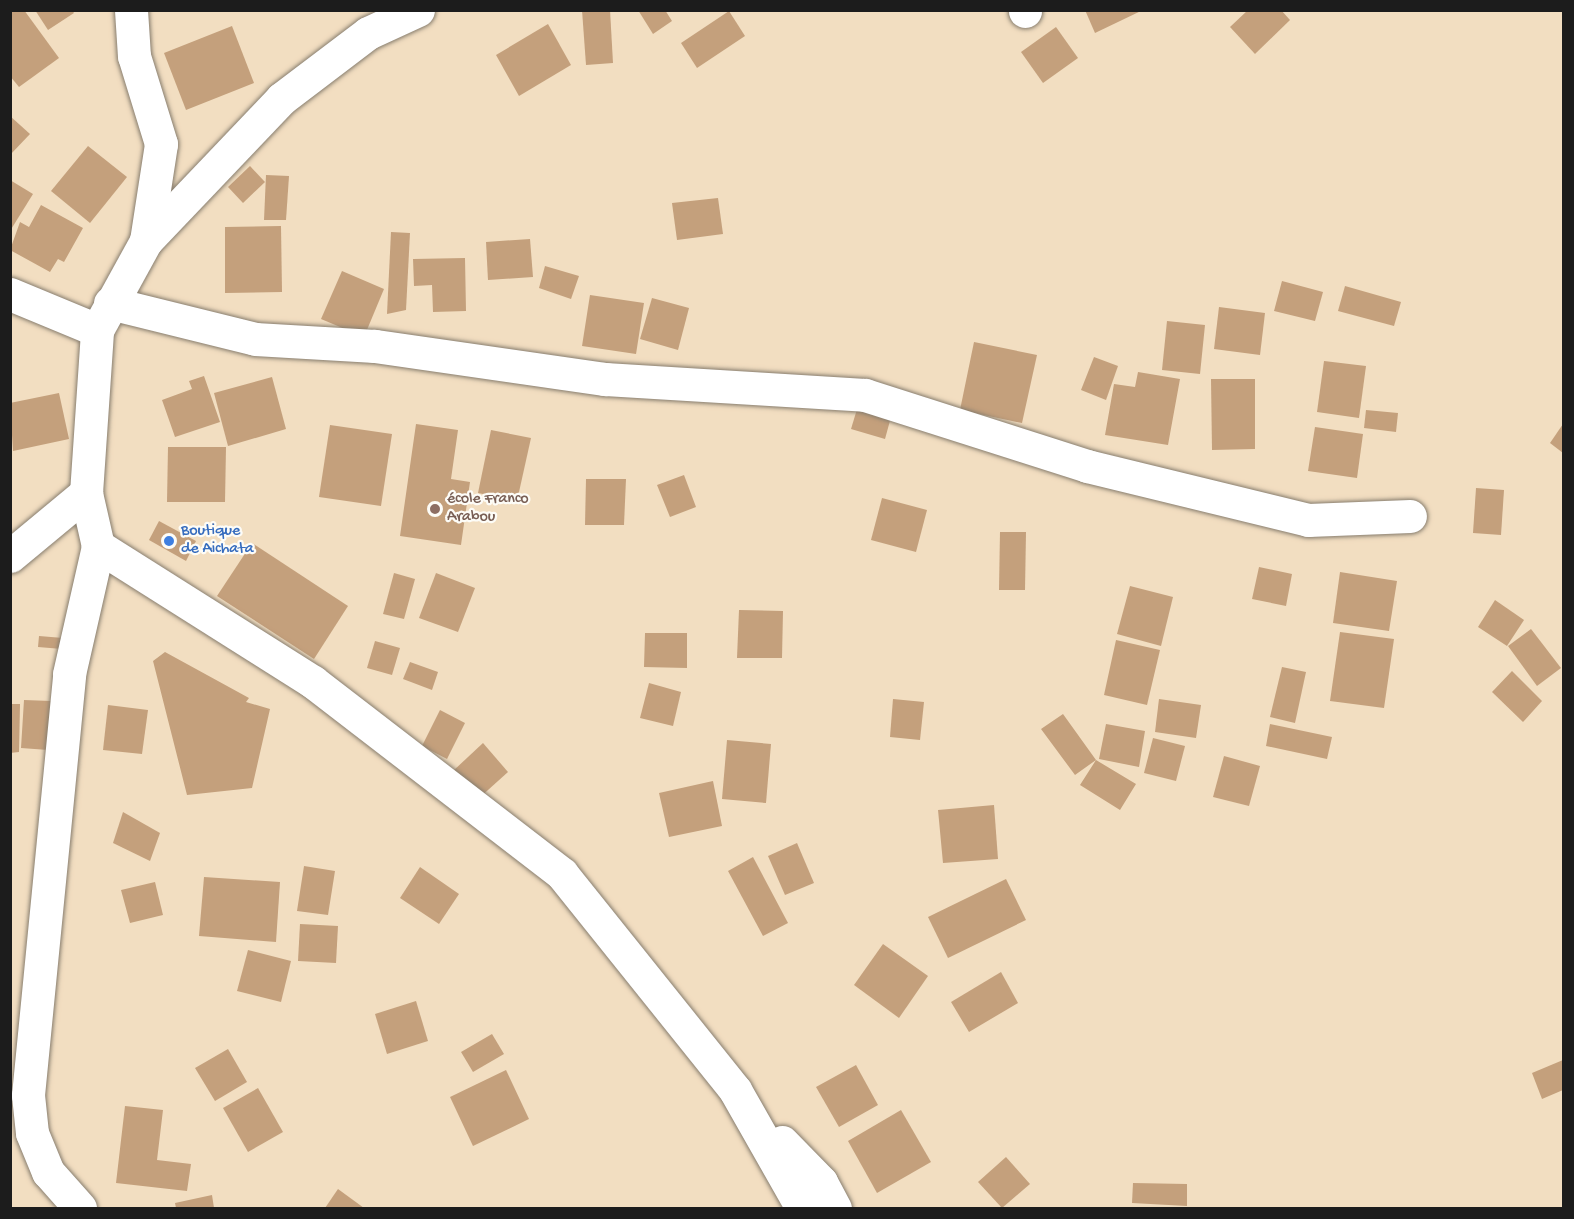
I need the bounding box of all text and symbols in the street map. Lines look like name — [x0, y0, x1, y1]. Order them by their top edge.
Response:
place label: école Franco Arabou — [447, 490, 529, 528]
marker: école Franco Arabou — [428, 502, 442, 516]
place label: Boutique de Aichata — [181, 522, 254, 560]
marker: Boutique de Aichata — [162, 534, 176, 548]

